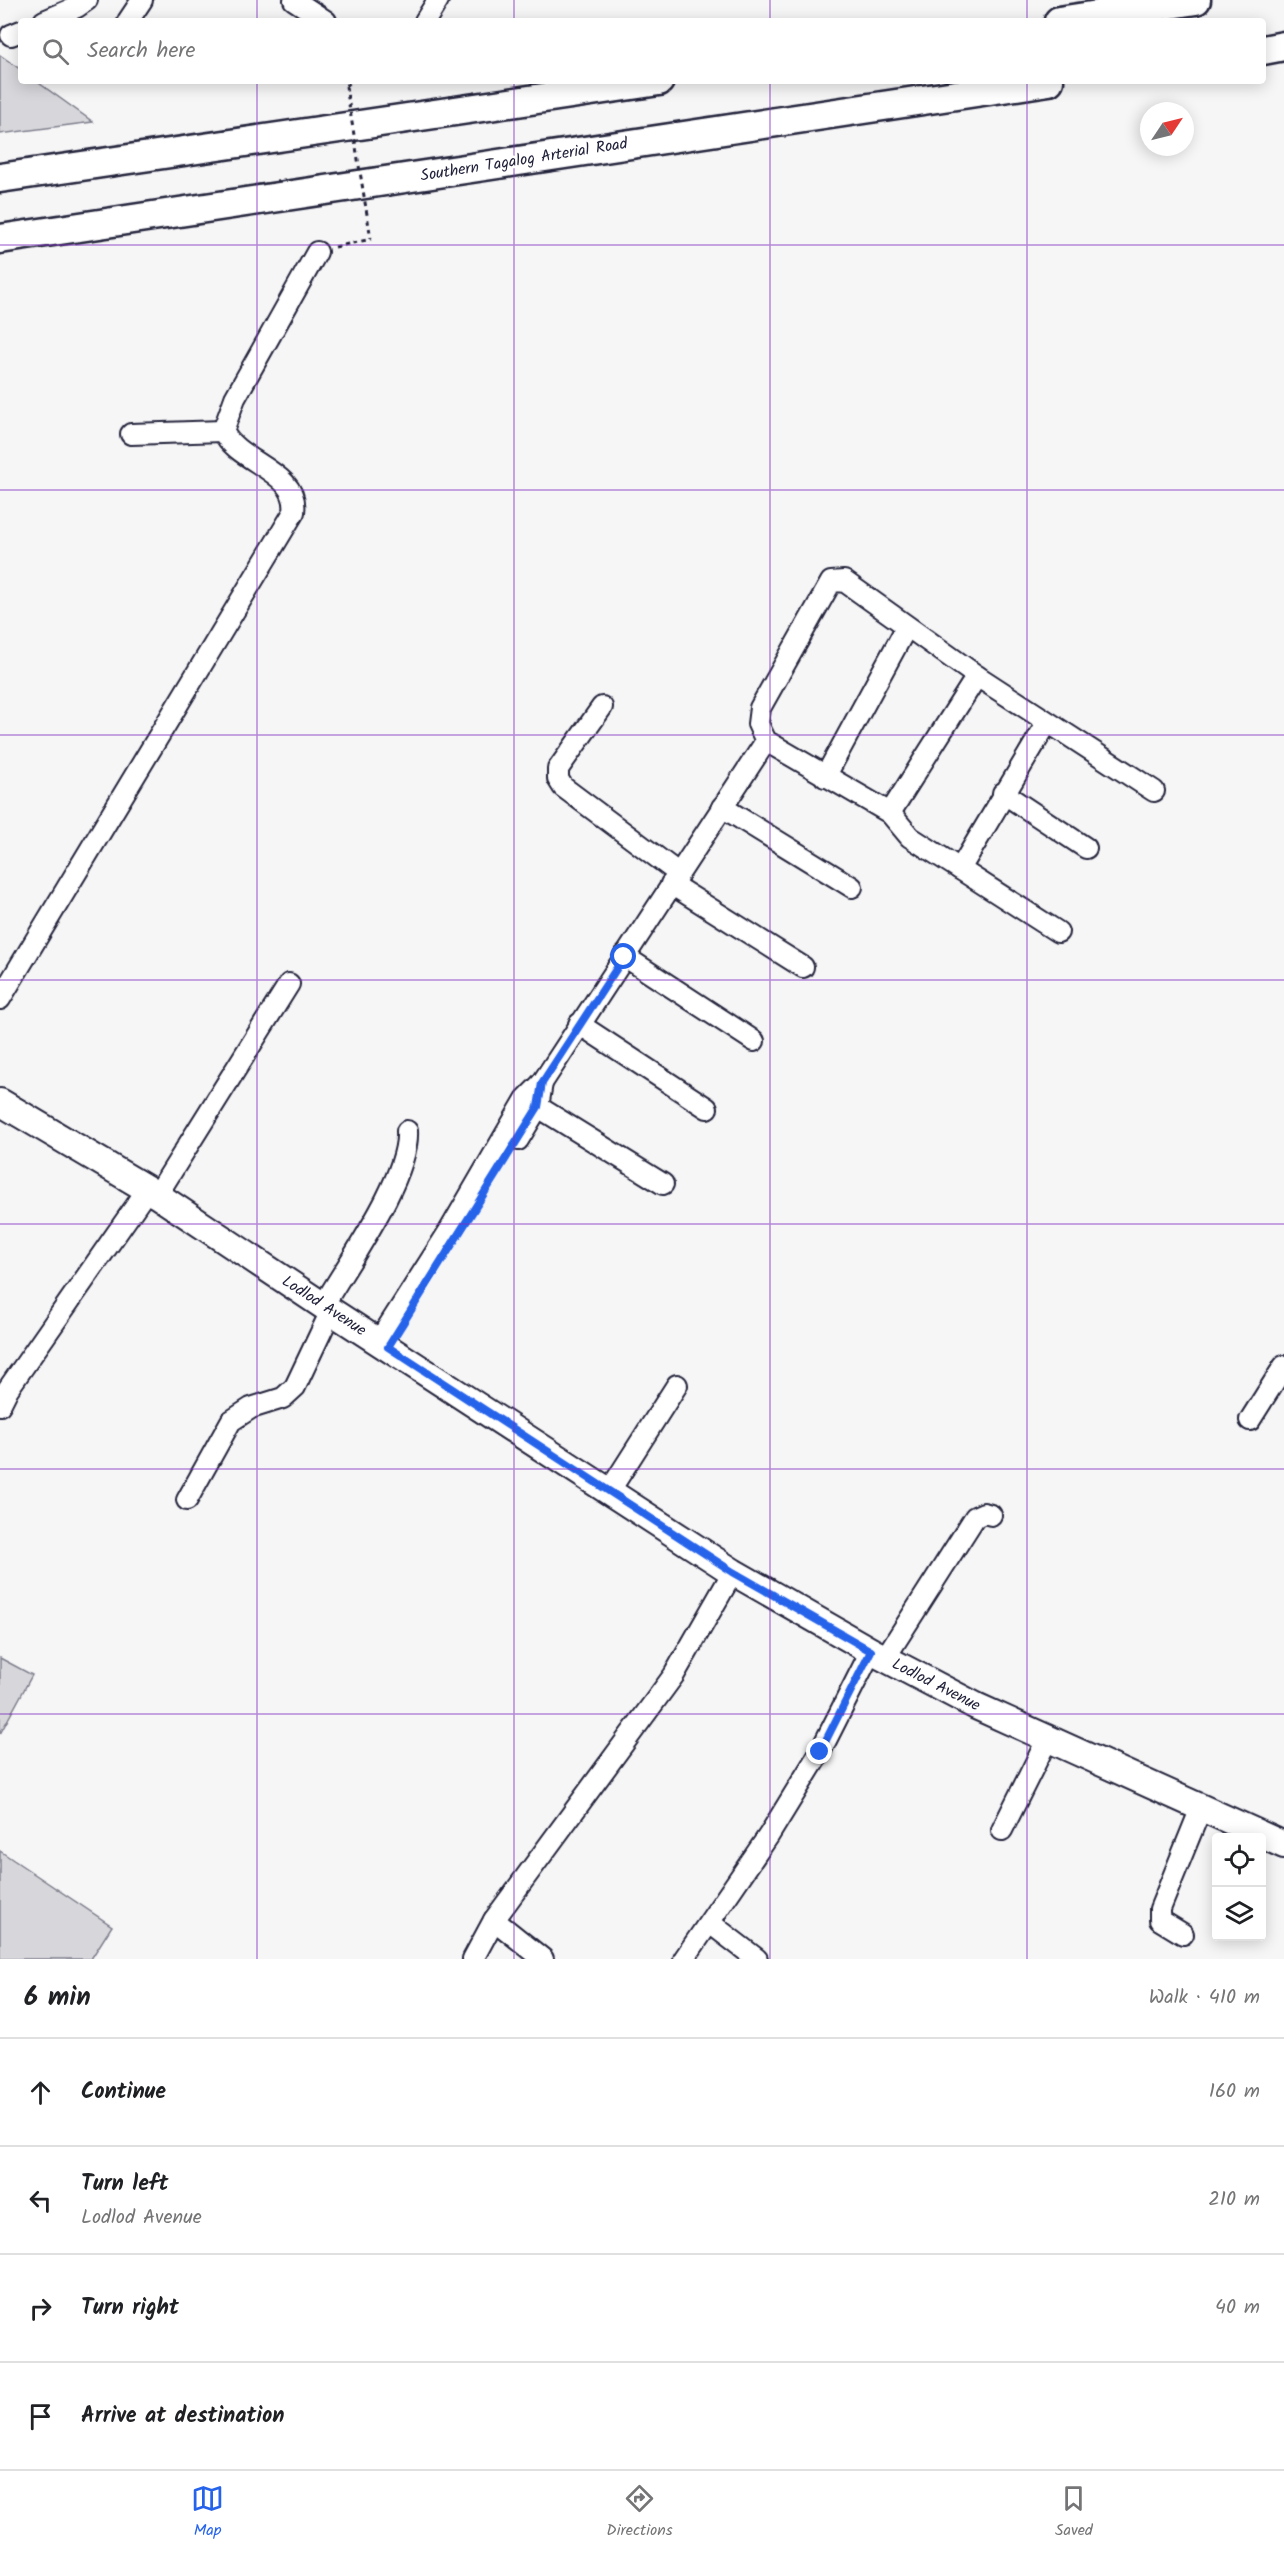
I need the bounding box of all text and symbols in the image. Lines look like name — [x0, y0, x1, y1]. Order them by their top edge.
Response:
search box — [18, 18, 1266, 84]
text: Search here — [87, 34, 195, 69]
icon: search — [39, 35, 72, 68]
north arrow — [1140, 102, 1194, 156]
street label: Southern Tagalog Arterial Road — [419, 131, 630, 189]
route start — [610, 943, 636, 969]
street label: Lodlod Avenue — [277, 1269, 371, 1343]
street label: Lodlod Avenue — [887, 1652, 985, 1718]
route end — [806, 1738, 832, 1764]
map controls — [1212, 1833, 1266, 1941]
button: locate — [1212, 1833, 1266, 1887]
button: layers — [1212, 1887, 1266, 1941]
text: 6 min — [24, 1977, 91, 2019]
text: Walk · 410 m — [1149, 1982, 1260, 2014]
text: Continue — [81, 2075, 166, 2110]
icon: ahead — [24, 2076, 57, 2109]
text: 160 m — [1209, 2076, 1260, 2108]
text: Turn left — [81, 2167, 168, 2202]
icon: left — [24, 2184, 57, 2217]
text: 210 m — [1208, 2184, 1260, 2216]
text: Lodlod Avenue — [81, 2202, 202, 2234]
text: Turn right — [81, 2291, 179, 2326]
icon: right — [24, 2292, 57, 2325]
text: 40 m — [1215, 2292, 1260, 2324]
text: Arrive at destination — [81, 2399, 284, 2434]
icon: arrive — [24, 2400, 57, 2433]
tab: Map — [191, 2482, 224, 2543]
tab: Directions — [606, 2482, 673, 2543]
tab: Saved — [1055, 2482, 1093, 2543]

